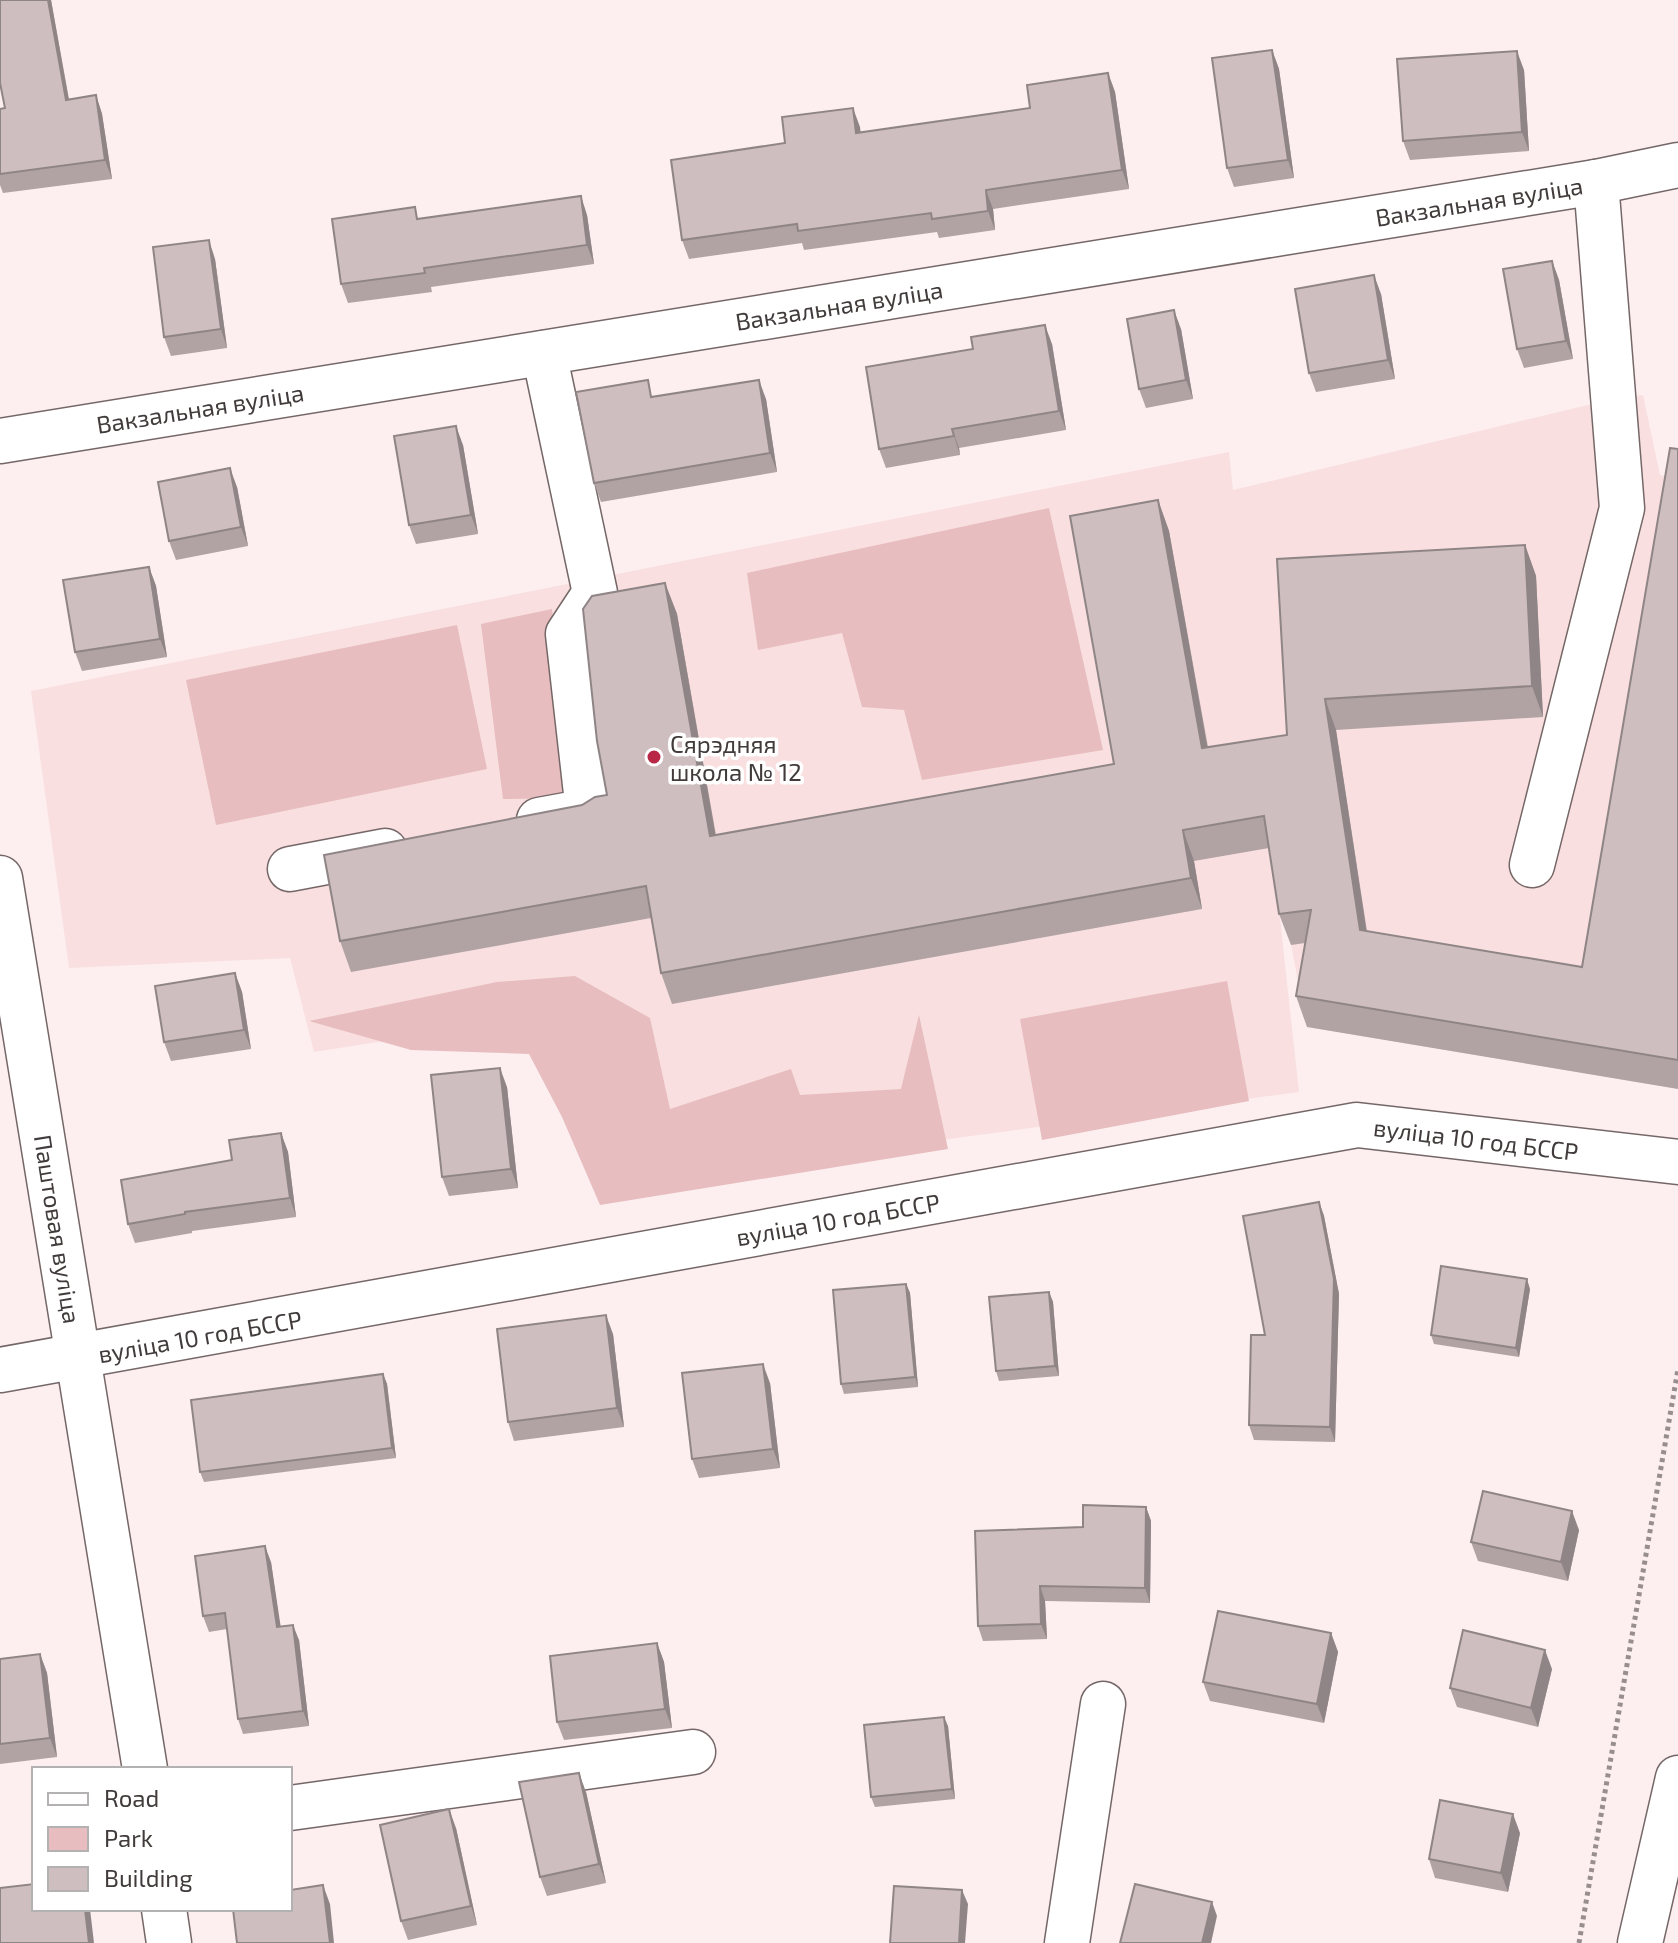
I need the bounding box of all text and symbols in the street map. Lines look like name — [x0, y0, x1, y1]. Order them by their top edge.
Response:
street label: Вакзальная вуліца — [1373, 170, 1585, 233]
street label: Вакзальная вуліца — [733, 274, 945, 337]
street label: Вакзальная вуліца — [94, 377, 306, 440]
place label: Сярэдняя школа № 12 — [670, 729, 802, 786]
marker: Сярэдняя школа № 12 — [645, 748, 663, 766]
street label: вуліца 10 год БССР — [1372, 1112, 1580, 1167]
street label: Паштовая вуліца — [28, 1132, 87, 1326]
street label: вуліца 10 год БССР — [734, 1187, 942, 1252]
street label: вуліца 10 год БССР — [96, 1304, 304, 1369]
legend — [32, 1767, 292, 1911]
text: Road — [104, 1783, 159, 1812]
text: Park — [104, 1823, 153, 1852]
text: Building — [104, 1863, 193, 1892]

